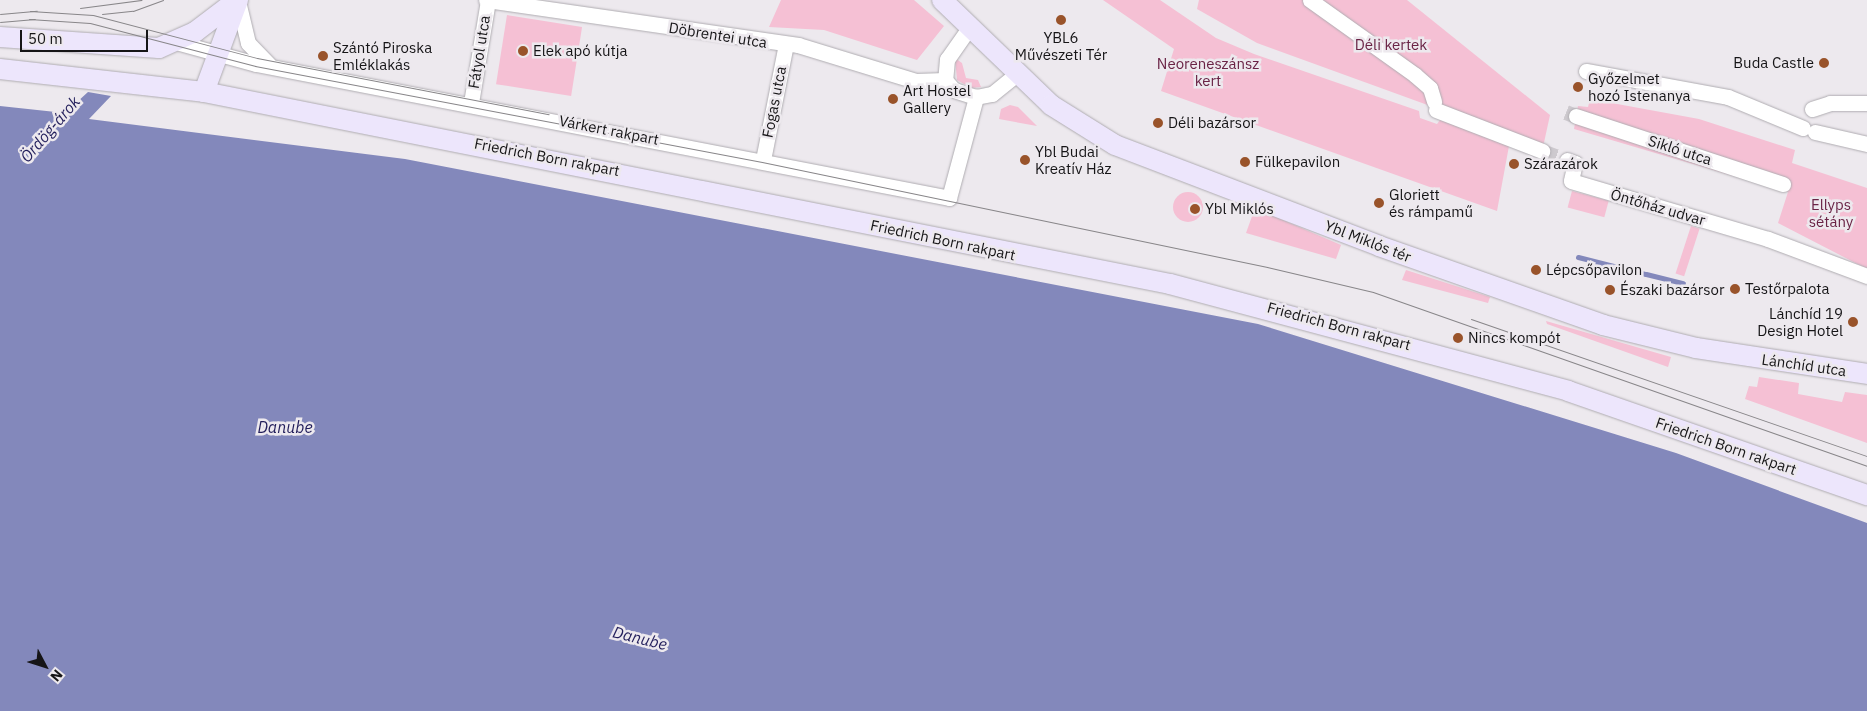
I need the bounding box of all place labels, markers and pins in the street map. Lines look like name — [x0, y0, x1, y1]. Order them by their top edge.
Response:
marker: YBL6 Művészeti Tér — [1055, 14, 1067, 26]
place label: YBL6 Művészeti Tér — [1015, 28, 1107, 63]
place label: Szántó Piroska Emléklakás — [333, 38, 432, 73]
place label: Elek apó kútja — [533, 42, 627, 60]
marker: Elek apó kútja — [517, 45, 529, 57]
marker: Szántó Piroska Emléklakás — [317, 50, 329, 62]
place label: Buda Castle — [1733, 54, 1814, 72]
marker: Buda Castle — [1818, 57, 1830, 69]
place label: Győzelmet hozó Istenanya — [1588, 69, 1690, 104]
place label: Art Hostel Gallery — [903, 81, 971, 116]
marker: Győzelmet hozó Istenanya — [1572, 81, 1584, 93]
marker: Art Hostel Gallery — [887, 93, 899, 105]
place label: Déli bazársor — [1168, 114, 1256, 132]
marker: Déli bazársor — [1152, 117, 1164, 129]
place label: Ybl Budai Kreatív Ház — [1035, 142, 1112, 177]
place label: Fülkepavilon — [1255, 153, 1340, 171]
marker: Ybl Budai Kreatív Ház — [1019, 154, 1031, 166]
place label: Szárazárok — [1524, 155, 1598, 173]
marker: Fülkepavilon — [1239, 156, 1251, 168]
marker: Szárazárok — [1508, 158, 1520, 170]
place label: Gloriett és rámpamű — [1389, 185, 1473, 220]
marker: Gloriett és rámpamű — [1373, 197, 1385, 209]
place label: Ybl Miklós — [1205, 200, 1274, 218]
marker: Ybl Miklós — [1189, 203, 1201, 215]
place label: Lépcsőpavilon — [1546, 261, 1642, 279]
marker: Lépcsőpavilon — [1530, 264, 1542, 276]
place label: Testőrpalota — [1745, 280, 1830, 298]
place label: Északi bazársor — [1620, 281, 1724, 299]
marker: Testőrpalota — [1729, 283, 1741, 295]
marker: Északi bazársor — [1604, 284, 1616, 296]
place label: Lánchíd 19 Design Hotel — [1757, 304, 1843, 339]
marker: Lánchíd 19 Design Hotel — [1847, 316, 1859, 328]
place label: Nincs kompót — [1468, 329, 1561, 347]
marker: Nincs kompót — [1452, 332, 1464, 344]

